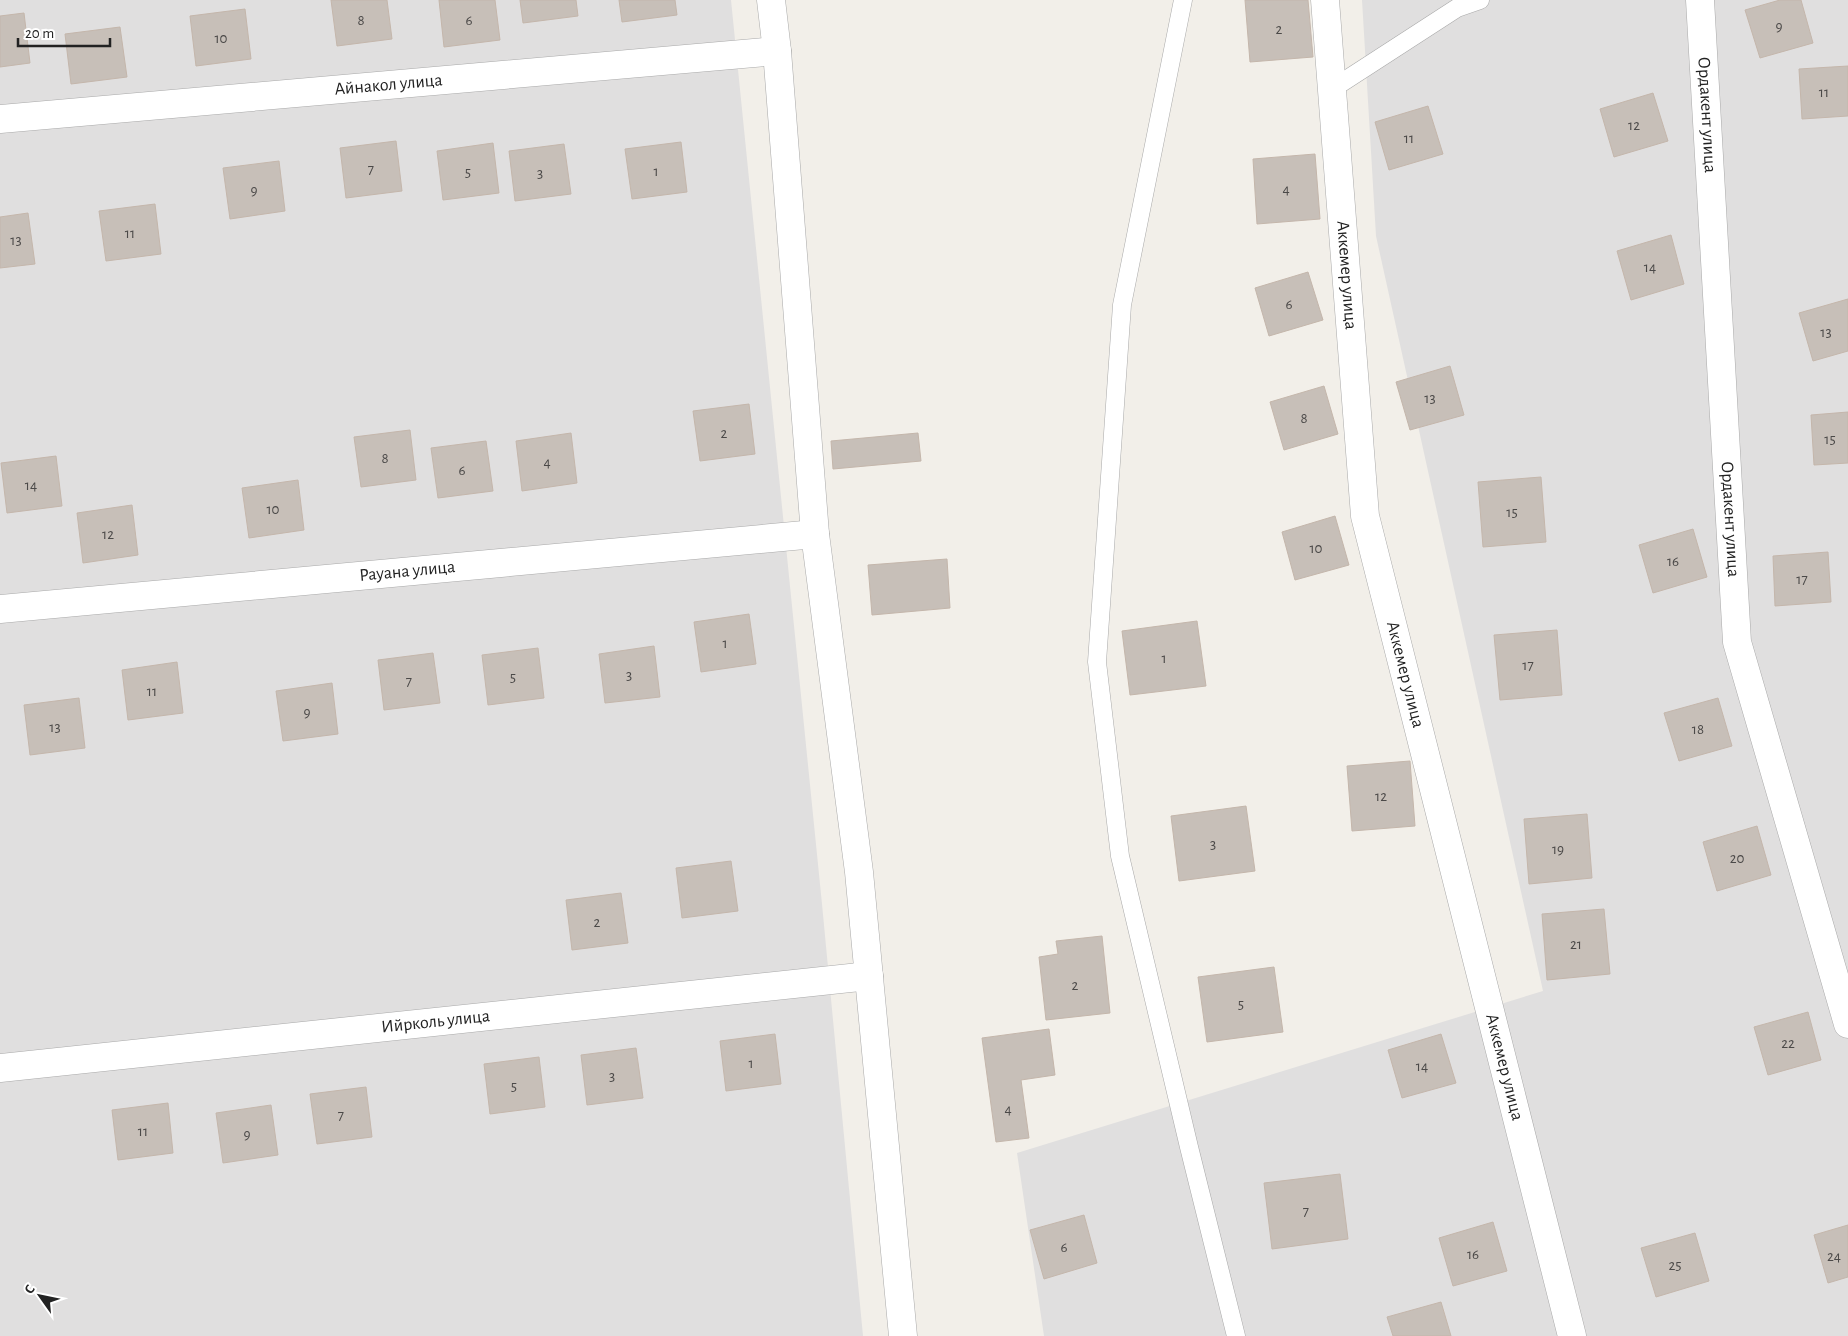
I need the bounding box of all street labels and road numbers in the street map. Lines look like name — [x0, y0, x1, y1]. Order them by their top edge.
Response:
street label: Ордакент улица — [1694, 56, 1719, 173]
street label: Айнакол улица — [334, 71, 443, 99]
street label: Аккемер улица — [1333, 220, 1360, 330]
street label: Ордакент улица — [1718, 461, 1742, 578]
street label: Рауана улица — [358, 558, 456, 585]
street label: Аккемер улица — [1383, 619, 1427, 730]
street label: Ийрколь улица — [380, 1007, 491, 1037]
street label: Аккемер улица — [1482, 1012, 1526, 1122]

